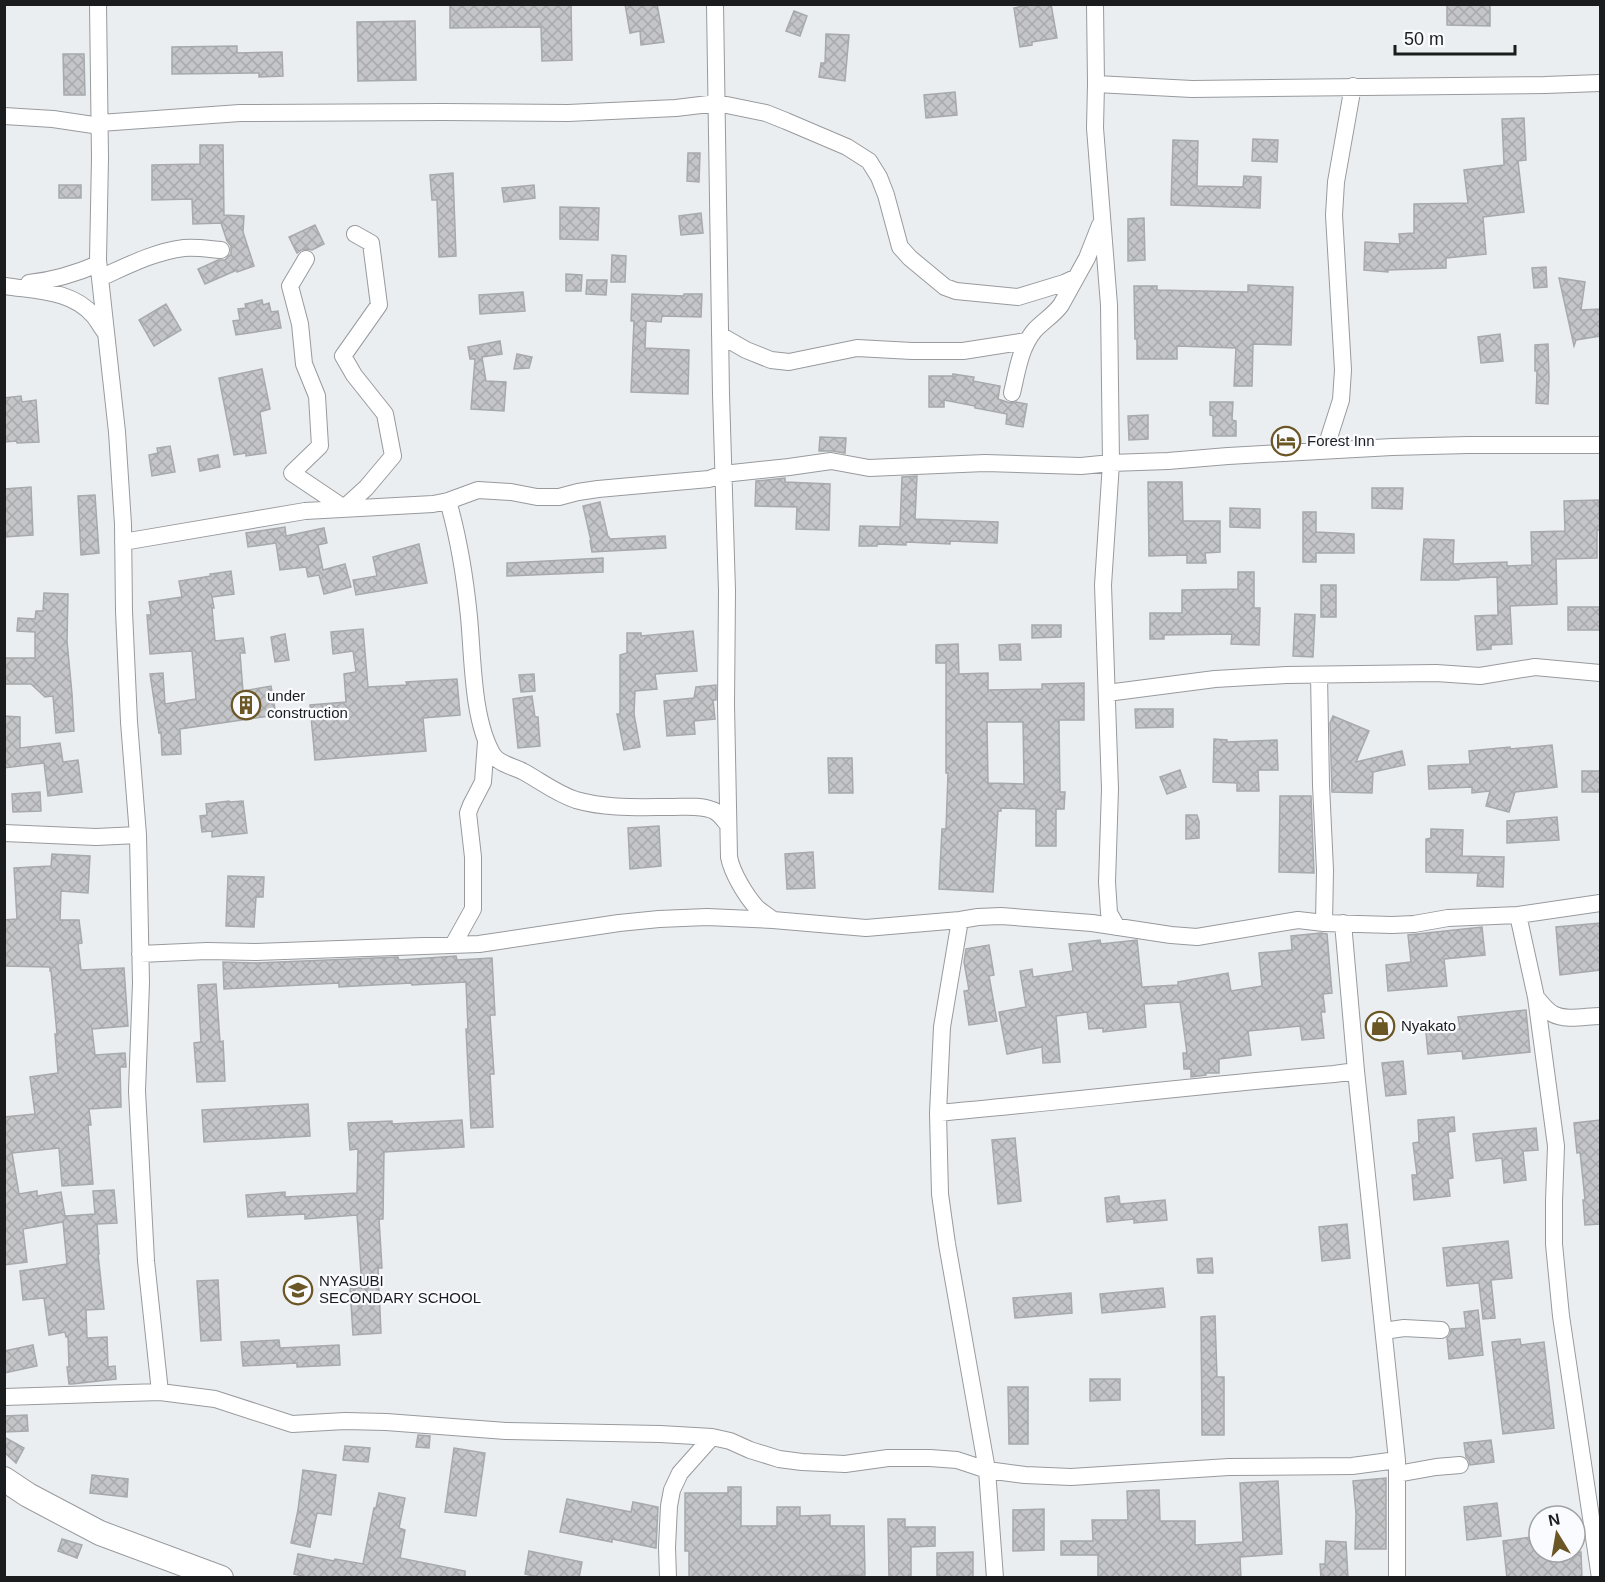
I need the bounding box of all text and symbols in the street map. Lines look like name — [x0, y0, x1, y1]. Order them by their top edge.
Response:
scale bar — [1395, 18, 1515, 56]
text: 50 m — [1404, 29, 1444, 49]
hotel icon: Forest Inn — [1270, 425, 1302, 457]
place label: Forest Inn — [1307, 432, 1375, 449]
place label: under construction — [267, 687, 348, 721]
building icon: under construction — [230, 689, 262, 721]
shop icon: Nyakato — [1364, 1010, 1396, 1042]
place label: Nyakato — [1401, 1017, 1456, 1034]
place label: NYASUBI SECONDARY SCHOOL — [319, 1272, 481, 1306]
school or university icon: NYASUBI SECONDARY SCHOOL — [282, 1274, 314, 1306]
north arrow — [1527, 1504, 1587, 1564]
text: N — [1547, 1510, 1562, 1529]

